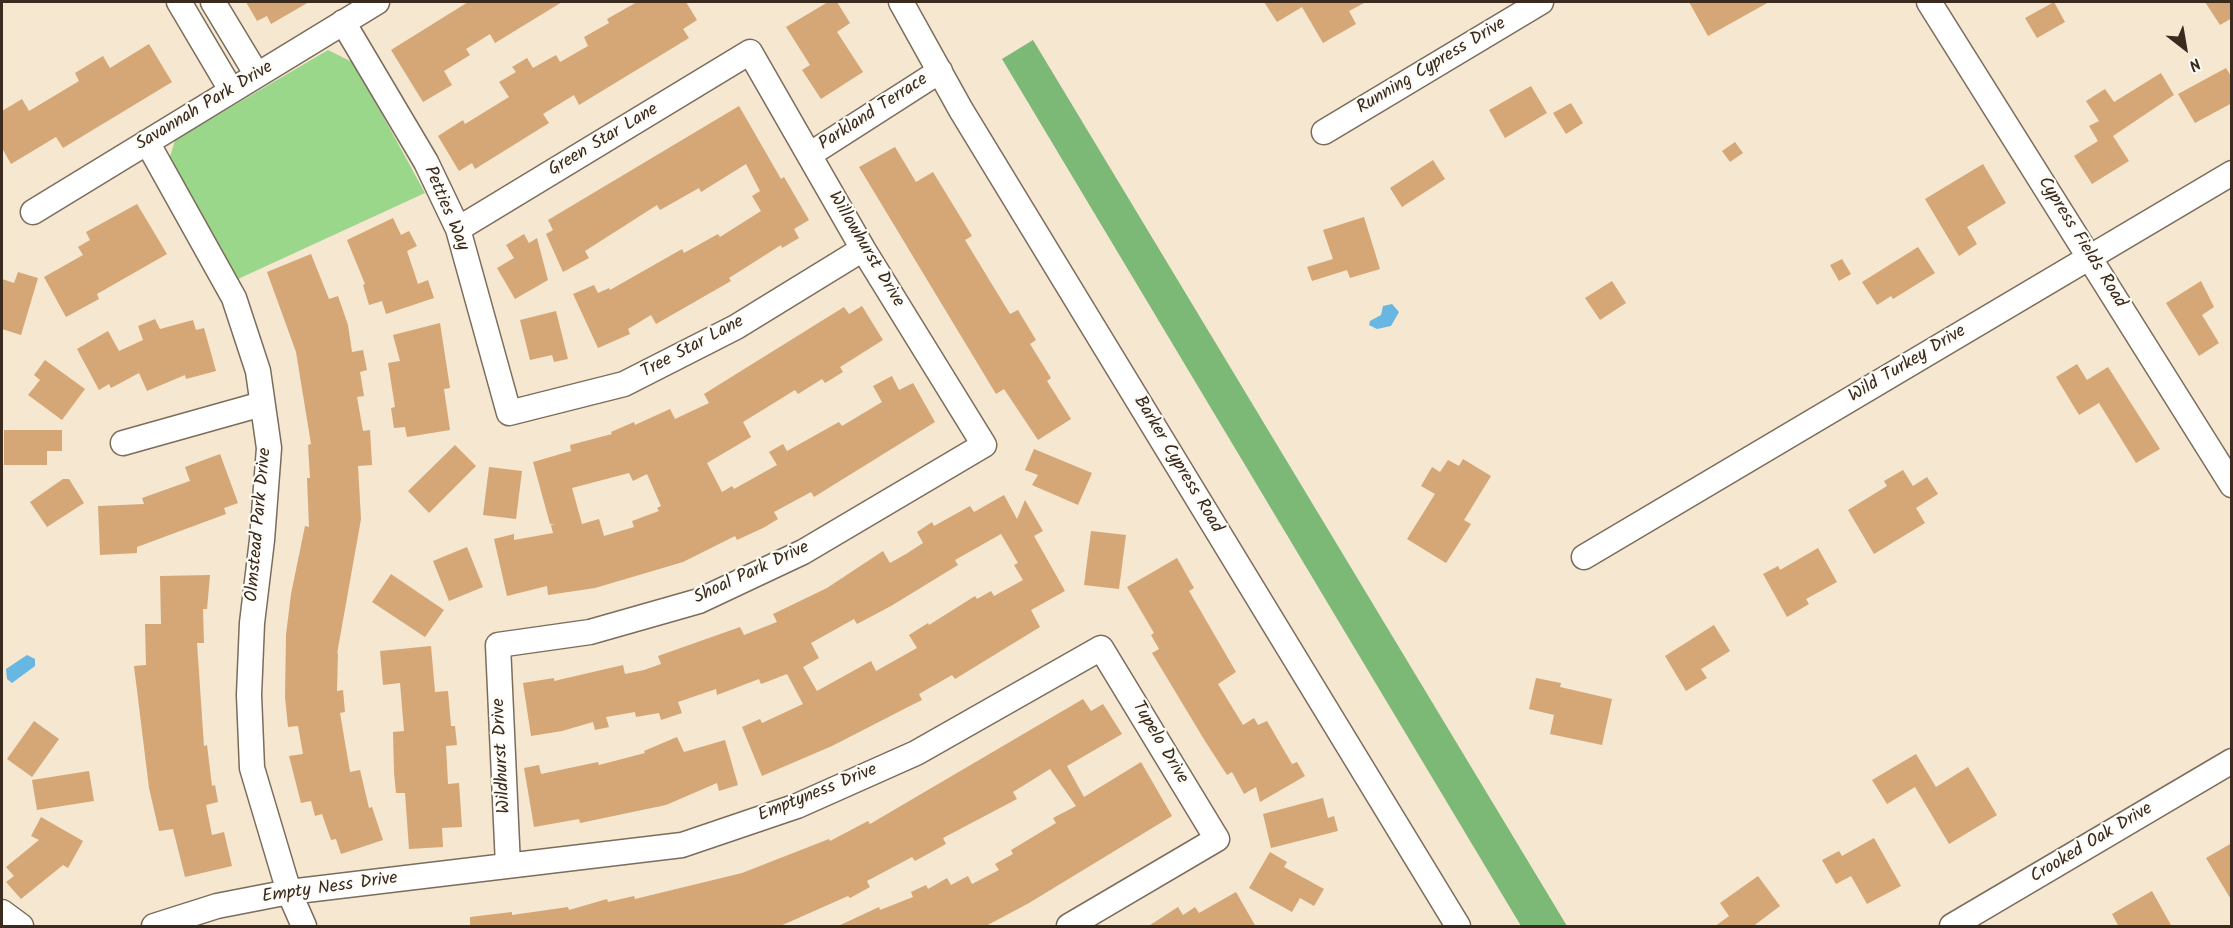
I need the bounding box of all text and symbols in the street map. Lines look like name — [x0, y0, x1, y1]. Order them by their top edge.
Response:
street label: Running Cypress Drive — [1354, 14, 1510, 120]
north arrow — [2155, 18, 2215, 78]
text: N — [2184, 51, 2205, 77]
street label: Savannah Park Drive — [133, 58, 277, 156]
street label: Parkland Terrace — [816, 70, 932, 156]
street label: Green Star Lane — [545, 100, 663, 182]
street label: Petties Way — [417, 163, 473, 255]
street label: Cypress Fields Road — [2032, 173, 2130, 313]
street label: Willowhurst Drive — [822, 188, 908, 312]
street label: Tree Star Lane — [638, 312, 748, 384]
street label: Wild Turkey Drive — [1845, 322, 1971, 408]
street label: Barker Cypress Road — [1128, 393, 1226, 537]
street label: Olmstead Park Drive — [243, 447, 277, 603]
street label: Shoal Park Drive — [691, 538, 813, 610]
street label: Wildhurst Drive — [489, 698, 517, 814]
street label: Tupelo Drive — [1126, 698, 1192, 788]
street label: Emptyness Drive — [755, 760, 881, 828]
street label: Crooked Oak Drive — [2027, 799, 2157, 889]
street label: Empty Ness Drive — [261, 869, 399, 909]

